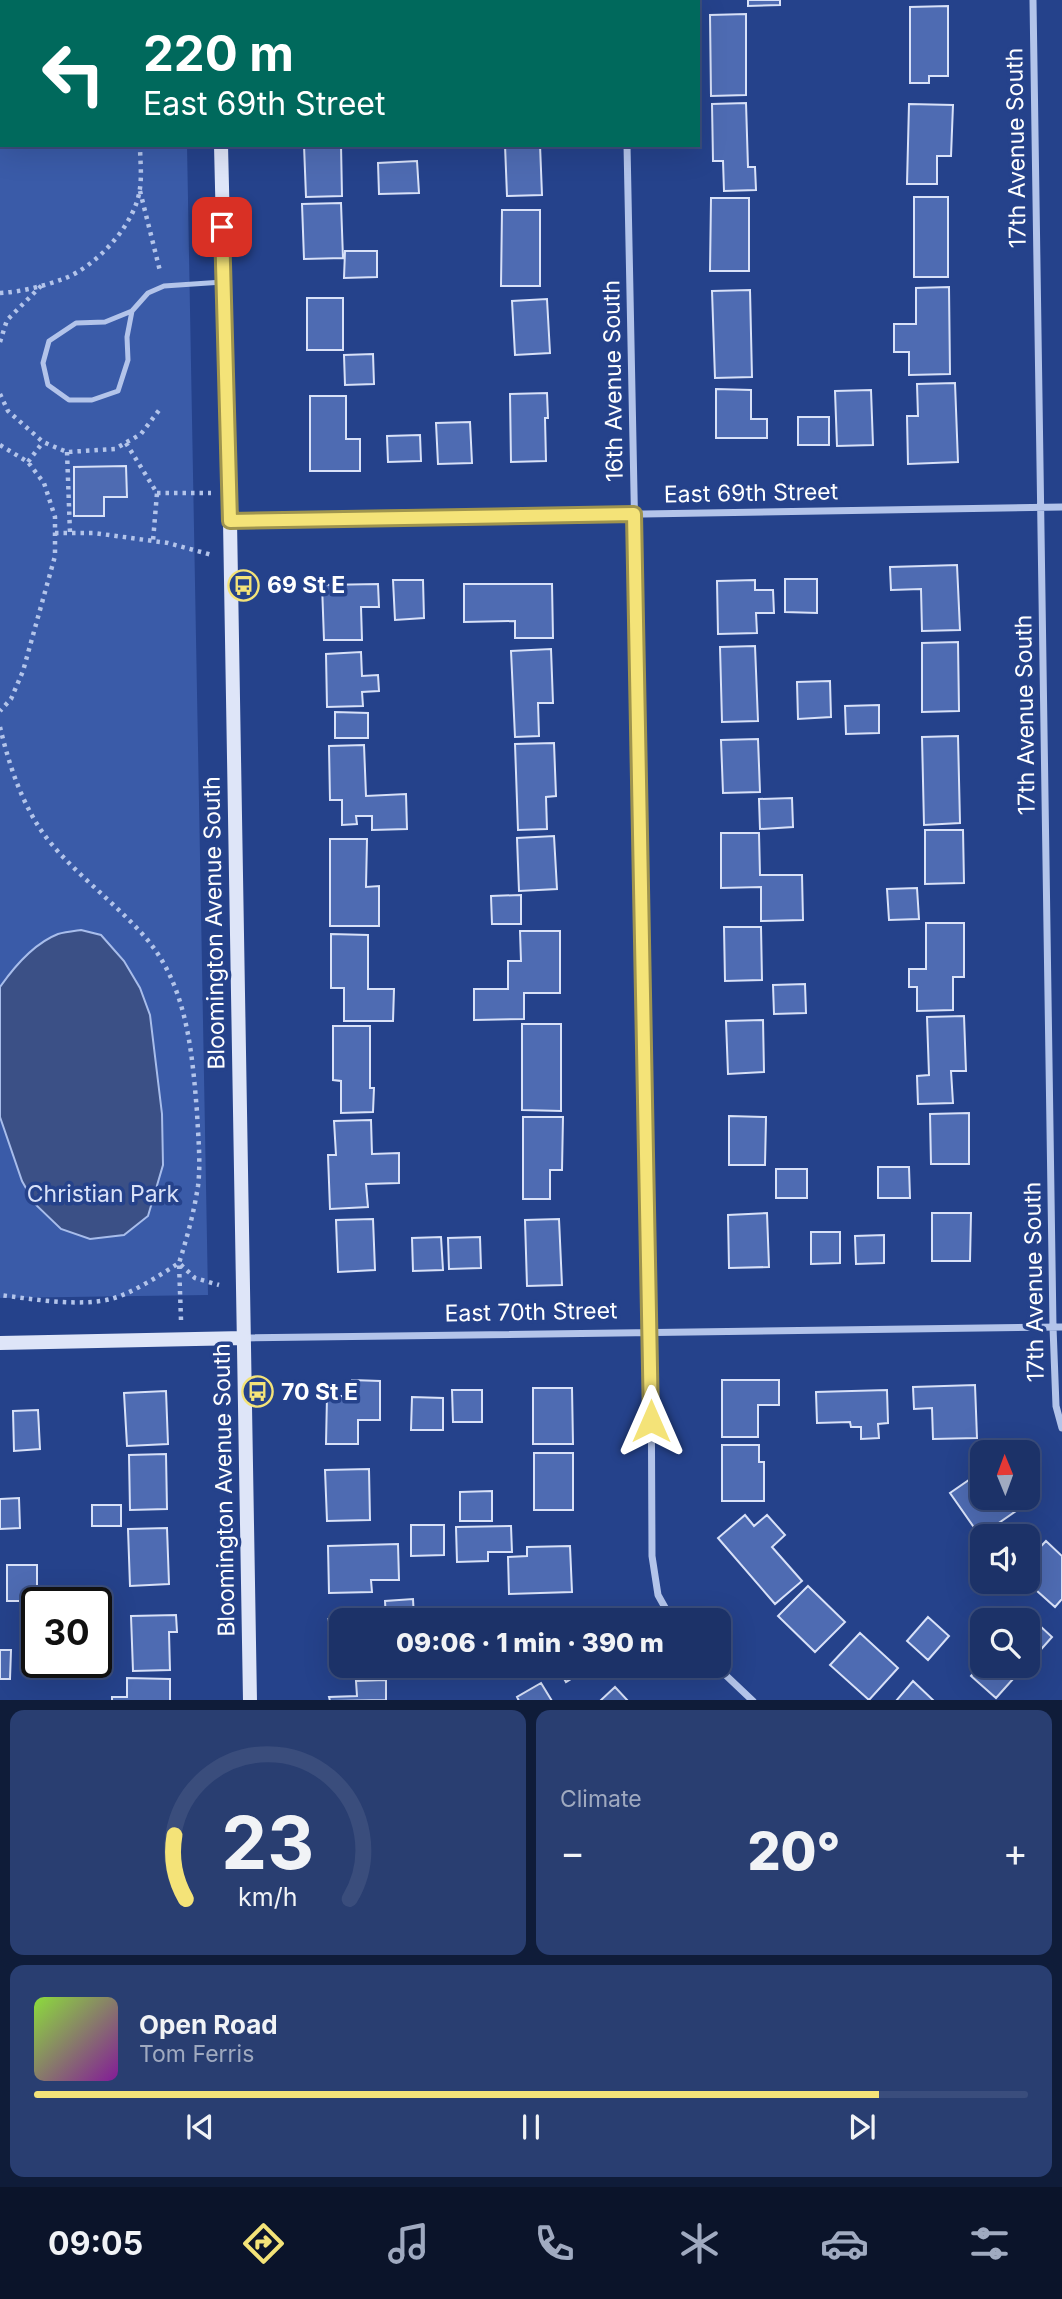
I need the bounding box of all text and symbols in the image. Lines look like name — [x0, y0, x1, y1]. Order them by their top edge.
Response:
text: 220 m — [143, 24, 294, 83]
icon: left — [28, 28, 119, 119]
street label: 17th Avenue South — [1000, 48, 1032, 248]
text: East 69th Street — [143, 84, 385, 123]
pin — [192, 197, 252, 257]
icon: arrive — [203, 208, 241, 246]
street label: 16th Avenue South — [597, 280, 629, 482]
street label: East 69th Street — [664, 477, 839, 509]
bus stop icon: 69 St E — [227, 568, 261, 602]
place label: 69 St E — [267, 571, 345, 599]
street label: 17th Avenue South — [1009, 615, 1041, 815]
street label: Bloomington Avenue South — [197, 776, 231, 1070]
park label: Christian Park — [27, 1180, 180, 1208]
street label: 17th Avenue South — [1018, 1182, 1050, 1382]
street label: East 70th Street — [444, 1296, 618, 1328]
street label: Bloomington Avenue South — [207, 1343, 241, 1637]
bus stop icon: 70 St E — [241, 1375, 275, 1409]
place label: 70 St E — [281, 1378, 358, 1406]
position arrow — [614, 1384, 688, 1458]
north arrow — [970, 1440, 1040, 1510]
map controls — [970, 1440, 1040, 1678]
button: sound — [970, 1524, 1040, 1594]
speed limit sign: 30 — [21, 1587, 112, 1678]
button: search — [970, 1608, 1040, 1678]
text: 09:06 · 1 min · 390 m — [396, 1627, 664, 1658]
text: Climate — [560, 1785, 642, 1813]
text: 23 — [222, 1798, 314, 1887]
text: 20° — [747, 1820, 841, 1883]
text: − — [560, 1829, 585, 1875]
text: + — [1003, 1829, 1028, 1875]
text: km/h — [238, 1881, 298, 1911]
text: Open Road — [139, 2009, 278, 2040]
text: Tom Ferris — [139, 2040, 254, 2068]
icon: previous — [181, 2108, 219, 2146]
icon: pause — [512, 2108, 550, 2146]
icon: next — [843, 2108, 881, 2146]
icon: directions — [239, 2219, 288, 2268]
icon: music — [384, 2219, 433, 2268]
icon: phone — [530, 2219, 579, 2268]
icon: climate — [675, 2219, 724, 2268]
icon: car — [820, 2219, 869, 2268]
icon: filters — [965, 2219, 1014, 2268]
text: 09:05 — [48, 2224, 143, 2263]

